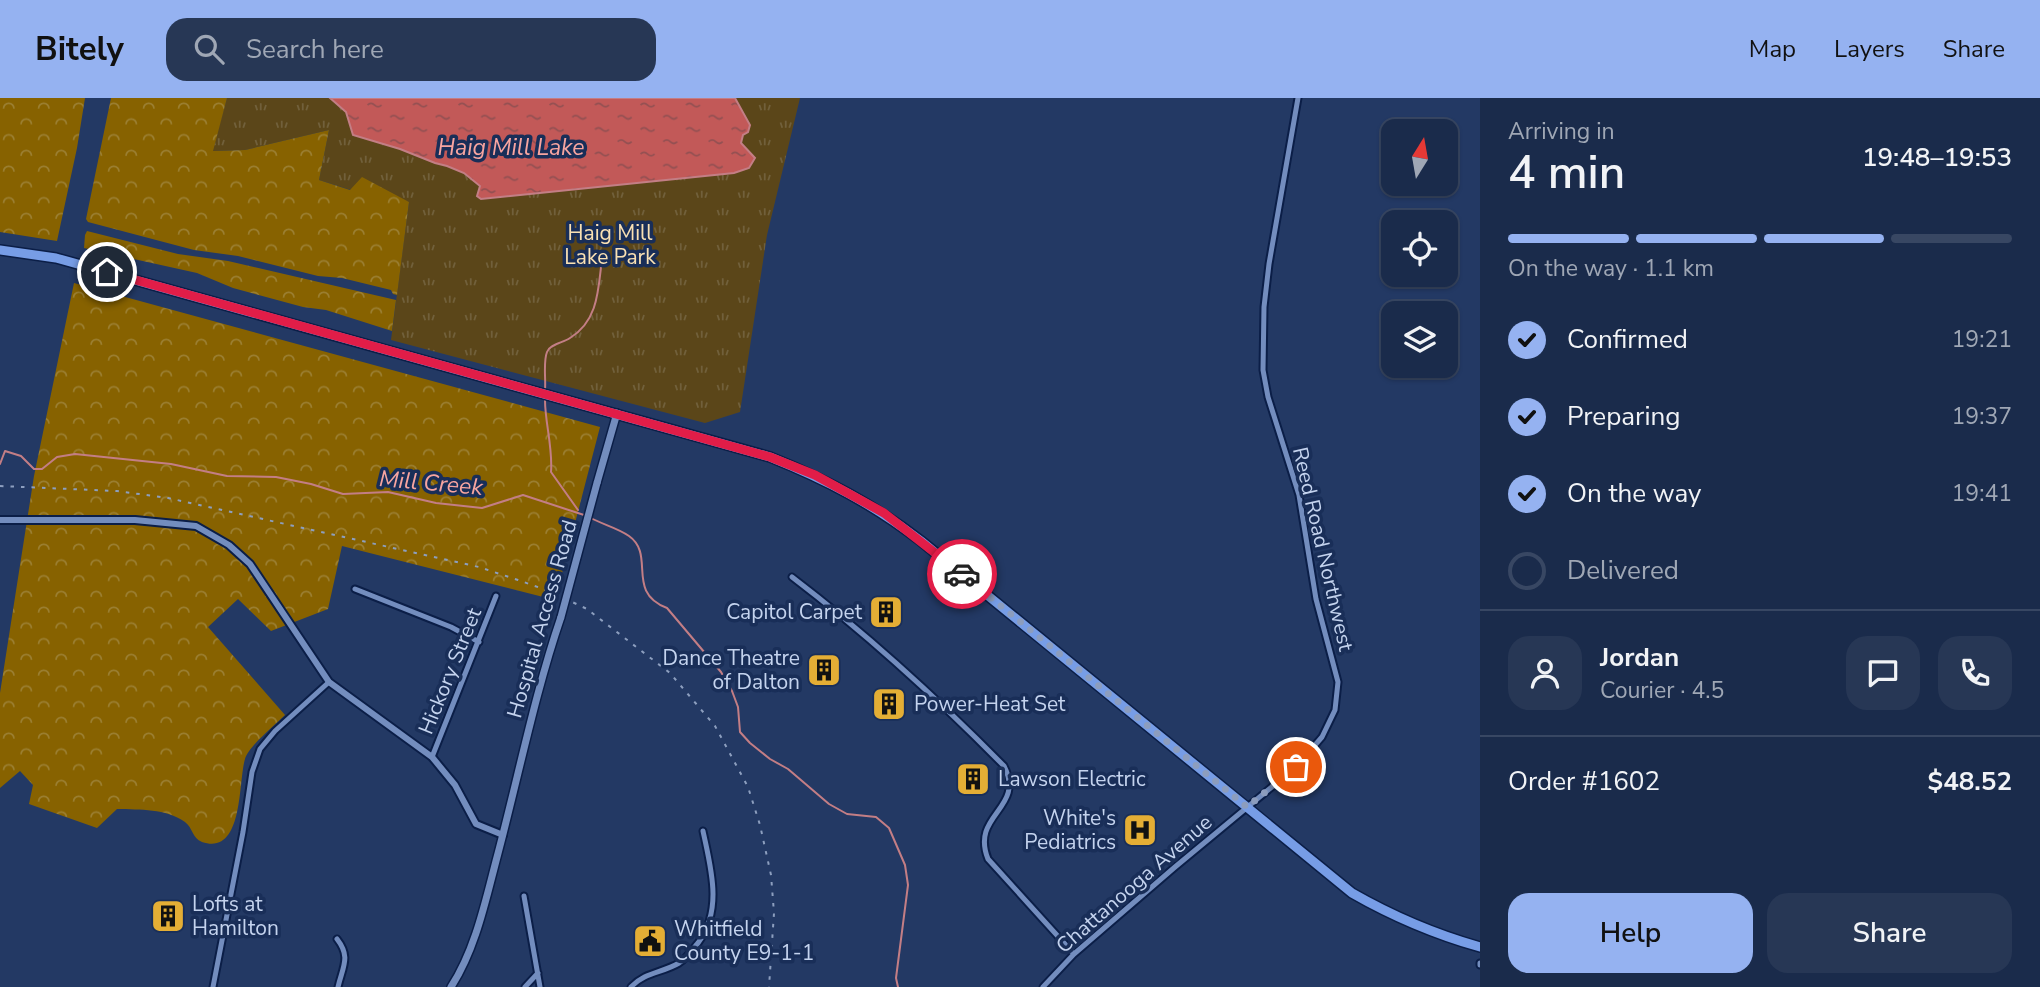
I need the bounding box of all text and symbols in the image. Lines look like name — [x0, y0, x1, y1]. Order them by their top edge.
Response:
search box — [166, 18, 656, 81]
text: Bitely — [35, 27, 124, 72]
icon: search — [190, 30, 228, 68]
text: Search here — [246, 32, 384, 67]
text: Map — [1749, 33, 1796, 65]
text: Layers — [1834, 33, 1905, 65]
text: Share — [1943, 33, 2005, 65]
text: Arriving in — [1508, 116, 1615, 147]
north arrow — [1381, 119, 1458, 196]
map controls — [1381, 119, 1458, 378]
water label: Haig Mill Lake — [437, 132, 585, 163]
text: 19:48–19:53 — [1862, 140, 2012, 175]
text: 4 min — [1508, 141, 1625, 204]
button: locate — [1381, 210, 1458, 287]
park label: Haig Mill Lake Park — [564, 219, 656, 271]
pin — [77, 242, 137, 302]
icon: home — [88, 253, 126, 291]
text: On the way · 1.1 km — [1508, 253, 1714, 284]
button: layers — [1381, 301, 1458, 378]
icon: check — [1508, 321, 1546, 359]
text: Confirmed — [1567, 322, 1688, 357]
text: 19:21 — [1952, 324, 2012, 355]
icon: check — [1508, 398, 1546, 436]
text: Preparing — [1567, 399, 1680, 434]
text: 19:37 — [1952, 401, 2012, 432]
street label: Reed Road Northwest — [1286, 444, 1360, 654]
water label: Mill Creek — [378, 463, 485, 503]
icon: check — [1508, 475, 1546, 513]
text: On the way — [1567, 476, 1701, 511]
text: 19:41 — [1952, 478, 2012, 509]
street label: Hospital Access Road — [500, 517, 584, 721]
courier — [927, 539, 997, 609]
text: Delivered — [1567, 553, 1679, 588]
icon: car — [943, 555, 981, 593]
building icon: Capitol Carpet — [867, 593, 905, 631]
place label: Capitol Carpet — [726, 598, 863, 626]
street label: Hickory Street — [412, 603, 488, 738]
button: person — [1508, 636, 1582, 710]
button: chat — [1846, 636, 1920, 710]
button: phone — [1938, 636, 2012, 710]
text: Jordan — [1600, 640, 1679, 675]
place label: Dance Theatre of Dalton — [663, 644, 800, 696]
building icon: Dance Theatre of Dalton — [805, 651, 843, 689]
text: Courier · 4.5 — [1600, 675, 1724, 706]
building icon: Power-Heat Set — [870, 685, 908, 723]
place label: Power-Heat Set — [914, 690, 1066, 718]
pin — [1266, 737, 1326, 797]
icon: bag — [1277, 748, 1315, 786]
building icon: Lawson Electric — [954, 760, 992, 798]
text: Order #1602 — [1508, 764, 1660, 799]
text: $48.52 — [1928, 764, 2012, 799]
place label: Lawson Electric — [998, 765, 1146, 793]
place label: White's Pediatrics — [1024, 804, 1116, 856]
street label: Chattanooga Avenue — [1050, 808, 1218, 960]
hospital icon: White's Pediatrics — [1121, 811, 1159, 849]
place label: Lofts at Hamilton — [192, 890, 279, 942]
button: Help — [1508, 893, 1753, 973]
button: Share — [1767, 893, 2012, 973]
building icon: Lofts at Hamilton — [149, 897, 187, 935]
place label: Whitfield County E9-1-1 — [674, 915, 814, 967]
public building icon: Whitfield County E9-1-1 — [631, 922, 669, 960]

